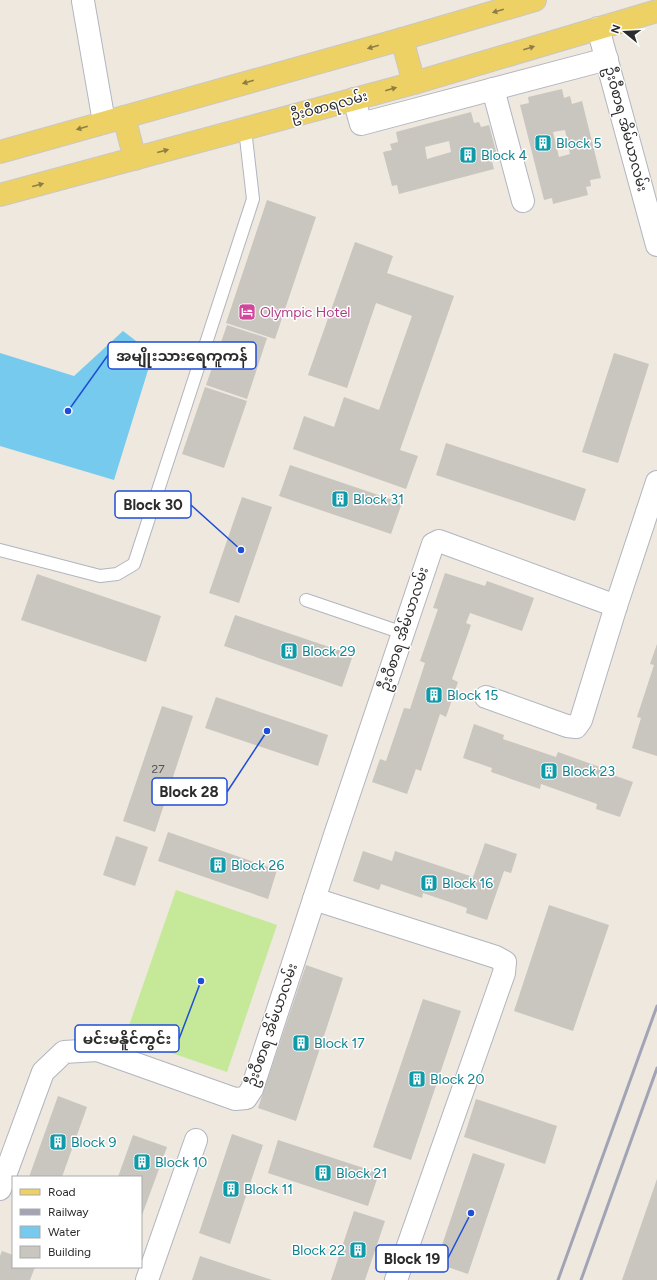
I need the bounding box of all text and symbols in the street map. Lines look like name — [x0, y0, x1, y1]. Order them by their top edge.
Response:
one-way arrow — [492, 8, 504, 14]
north arrow — [605, 12, 645, 52]
text: N — [608, 23, 623, 35]
one-way arrow — [367, 44, 379, 50]
one-way arrow — [523, 45, 535, 51]
street label: ဦးဝီစာရ အိမ်ယာလမ်း — [598, 64, 653, 194]
one-way arrow — [242, 79, 254, 85]
street label: ဦးဝီစာရလမ်း — [288, 86, 370, 127]
one-way arrow — [385, 86, 397, 92]
one-way arrow — [76, 126, 88, 132]
building icon: Block 5 — [533, 133, 553, 153]
place label: Block 5 — [556, 135, 602, 152]
building icon: Block 4 — [458, 145, 478, 165]
place label: Block 4 — [481, 147, 528, 164]
one-way arrow — [157, 148, 169, 154]
one-way arrow — [32, 182, 44, 188]
hotel icon: Olympic Hotel — [237, 302, 257, 322]
place label: Olympic Hotel — [260, 304, 350, 321]
callout: အမျိုးသားရေကူကန် — [108, 342, 256, 369]
text: အမျိုးသားရေကူကန် — [116, 346, 248, 368]
building icon: Block 31 — [330, 489, 350, 509]
callout: Block 30 — [115, 491, 191, 518]
place label: Block 31 — [353, 491, 404, 508]
text: Block 30 — [123, 496, 183, 514]
street label: ဦးဝီစာရ အိမ်ယာလမ်း — [374, 564, 435, 694]
building icon: Block 29 — [279, 641, 299, 661]
place label: Block 29 — [302, 643, 355, 660]
building icon: Block 15 — [424, 685, 444, 705]
place label: Block 15 — [447, 687, 498, 704]
building icon: Block 23 — [539, 761, 559, 781]
house number: 27 — [151, 762, 165, 776]
place label: Block 23 — [562, 763, 615, 780]
callout: Block 28 — [152, 778, 227, 805]
text: Block 28 — [159, 783, 219, 801]
building icon: Block 26 — [208, 855, 228, 875]
place label: Block 26 — [231, 857, 284, 874]
building icon: Block 16 — [419, 873, 439, 893]
place label: Block 16 — [442, 875, 493, 892]
street label: ဦးဝီစာရ အိမ်ယာလမ်း — [241, 961, 304, 1090]
callout: မင်းမနိူင်ကွင်း — [75, 1025, 179, 1052]
text: မင်းမနိူင်ကွင်း — [83, 1029, 171, 1051]
building icon: Block 17 — [291, 1033, 311, 1053]
place label: Block 17 — [314, 1035, 365, 1052]
building icon: Block 20 — [407, 1069, 427, 1089]
place label: Block 20 — [430, 1071, 484, 1088]
building icon: Block 9 — [48, 1132, 68, 1152]
place label: Block 9 — [71, 1134, 117, 1151]
building icon: Block 10 — [132, 1152, 152, 1172]
place label: Block 10 — [155, 1154, 207, 1171]
building icon: Block 21 — [313, 1163, 333, 1183]
place label: Block 21 — [336, 1165, 387, 1182]
legend — [12, 1176, 142, 1268]
building icon: Block 11 — [221, 1179, 241, 1199]
place label: Block 11 — [244, 1181, 293, 1198]
text: Road — [48, 1185, 76, 1199]
text: Railway — [48, 1205, 89, 1219]
text: Water — [48, 1225, 80, 1239]
building icon: Block 22 — [348, 1240, 368, 1260]
place label: Block 22 — [292, 1242, 345, 1259]
text: Building — [48, 1245, 91, 1259]
callout: Block 19 — [376, 1245, 448, 1272]
text: Block 19 — [384, 1250, 441, 1268]

